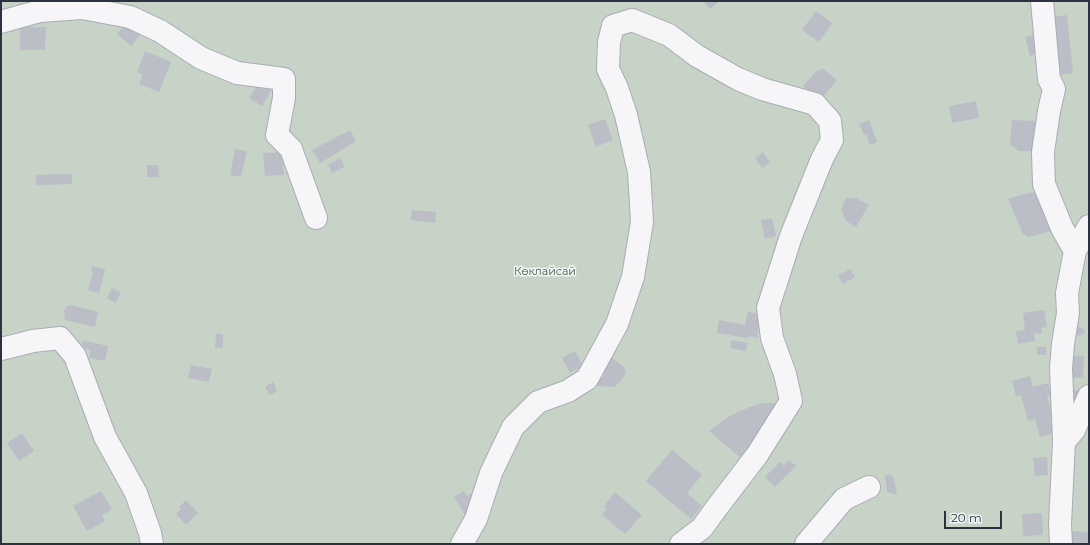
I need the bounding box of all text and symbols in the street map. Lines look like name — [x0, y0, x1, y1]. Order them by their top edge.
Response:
park label: Көклайсай — [514, 265, 576, 279]
scale bar — [946, 503, 1004, 529]
text: 20 m — [951, 510, 982, 525]

